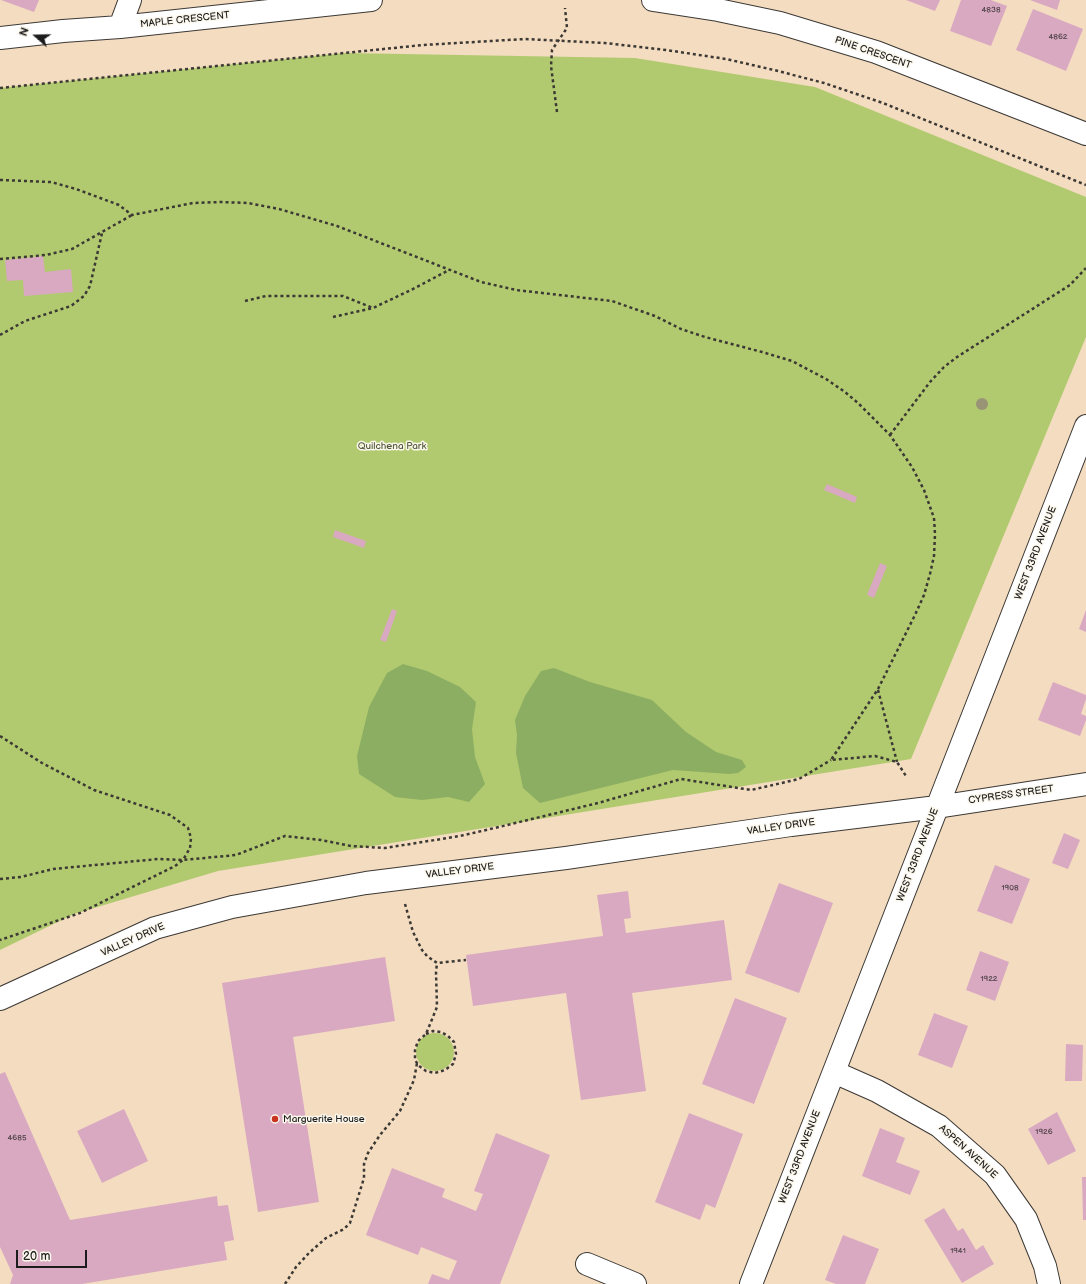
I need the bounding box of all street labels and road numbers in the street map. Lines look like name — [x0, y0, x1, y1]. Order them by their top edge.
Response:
street label: MAPLE CRESCENT — [140, 9, 230, 31]
street label: PINE CRESCENT — [833, 34, 913, 72]
street label: WEST 33RD AVENUE — [1013, 505, 1059, 601]
street label: CYPRESS STREET — [968, 783, 1054, 807]
street label: WEST 33RD AVENUE — [895, 807, 941, 903]
street label: VALLEY DRIVE — [746, 816, 816, 838]
street label: VALLEY DRIVE — [425, 861, 495, 881]
street label: VALLEY DRIVE — [99, 921, 167, 959]
street label: WEST 33RD AVENUE — [777, 1109, 823, 1205]
street label: ASPEN AVENUE — [936, 1123, 1000, 1181]

